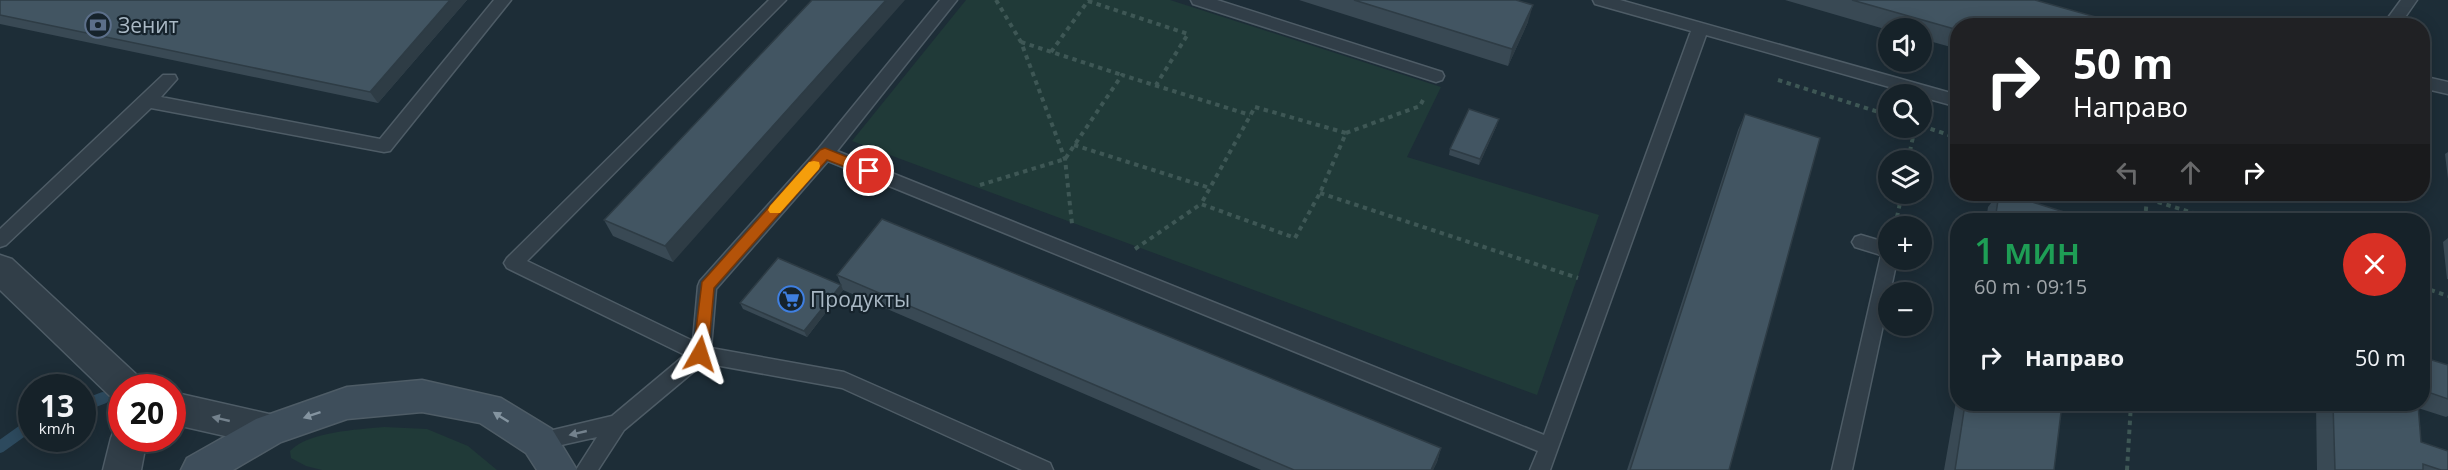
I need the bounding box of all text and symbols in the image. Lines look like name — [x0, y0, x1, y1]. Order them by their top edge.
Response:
bank icon: Зенит — [83, 10, 113, 40]
place label: Зенит — [118, 11, 179, 39]
map controls — [1878, 18, 1932, 336]
button: sound — [1878, 18, 1932, 72]
text: 50 m — [2073, 34, 2173, 91]
icon: right — [1974, 42, 2052, 120]
button: search — [1878, 84, 1932, 138]
text: Направо — [2073, 88, 2188, 125]
pin — [843, 145, 894, 196]
button: layers — [1878, 150, 1932, 204]
icon: arrive — [852, 154, 885, 187]
icon: left — [2111, 156, 2144, 189]
icon: ahead — [2174, 156, 2207, 189]
icon: right — [2237, 156, 2270, 189]
button: + — [1878, 216, 1932, 270]
text: 1 мин — [1974, 226, 2080, 275]
button: close — [2343, 233, 2406, 296]
text: 60 m · 09:15 — [1974, 273, 2087, 300]
button: − — [1878, 282, 1932, 336]
supermarket icon: Продукты — [776, 284, 806, 314]
place label: Продукты — [810, 285, 910, 313]
position arrow — [668, 322, 732, 386]
icon: right — [1974, 341, 2007, 374]
text: Направо — [2025, 342, 2124, 372]
text: 50 m — [2355, 342, 2406, 372]
speed limit sign: 20 — [108, 374, 186, 452]
text: 13 — [40, 385, 74, 426]
one-way arrow — [303, 411, 321, 421]
one-way arrow — [493, 412, 509, 423]
one-way arrow — [211, 414, 230, 423]
text: km/h — [39, 418, 75, 438]
one-way arrow — [569, 428, 587, 438]

